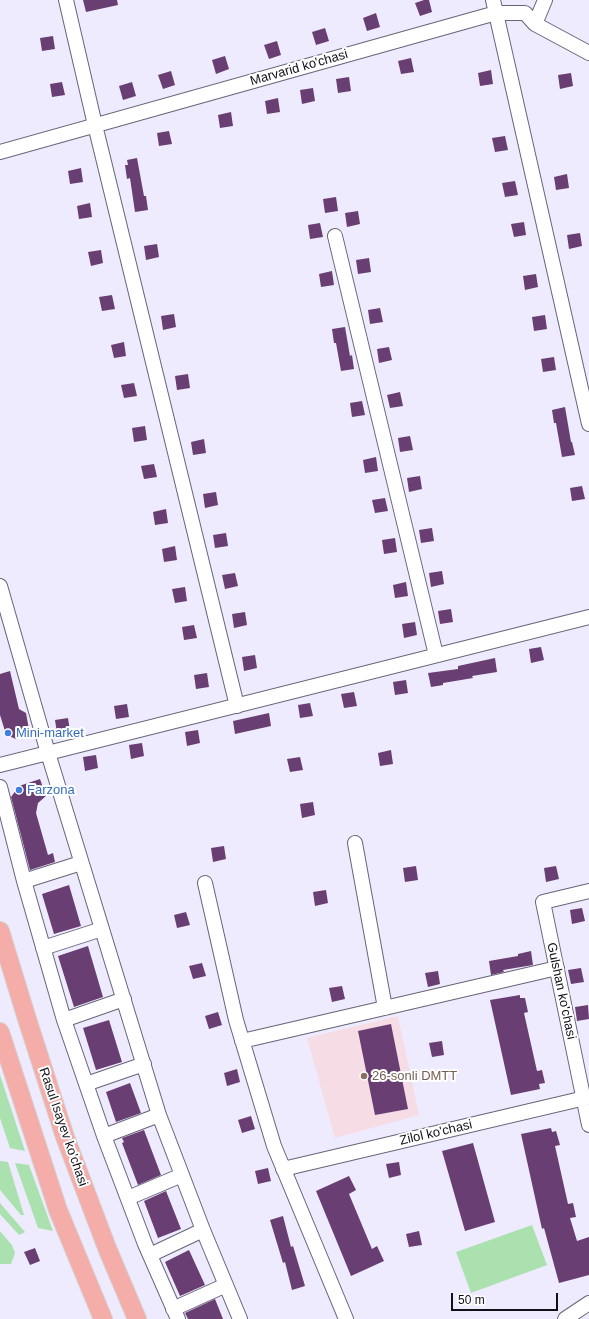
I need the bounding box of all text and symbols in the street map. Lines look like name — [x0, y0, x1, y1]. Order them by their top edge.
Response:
street label: Marvarid ko'chasi — [248, 47, 350, 89]
place label: Mini-market — [16, 725, 84, 741]
marker: Mini-market — [3, 728, 13, 738]
place label: Farzona — [27, 782, 75, 798]
marker: Farzona — [14, 785, 24, 795]
street label: Gulshan ko'chasi — [543, 941, 579, 1041]
street label: Rasul Isayev ko'chasi — [35, 1066, 91, 1188]
place label: 26-sonli DMTT — [372, 1068, 457, 1084]
marker: 26-sonli DMTT — [359, 1071, 369, 1081]
street label: Zilol ko'chasi — [398, 1117, 474, 1149]
scale bar — [453, 1285, 560, 1311]
text: 50 m — [458, 1293, 485, 1307]

